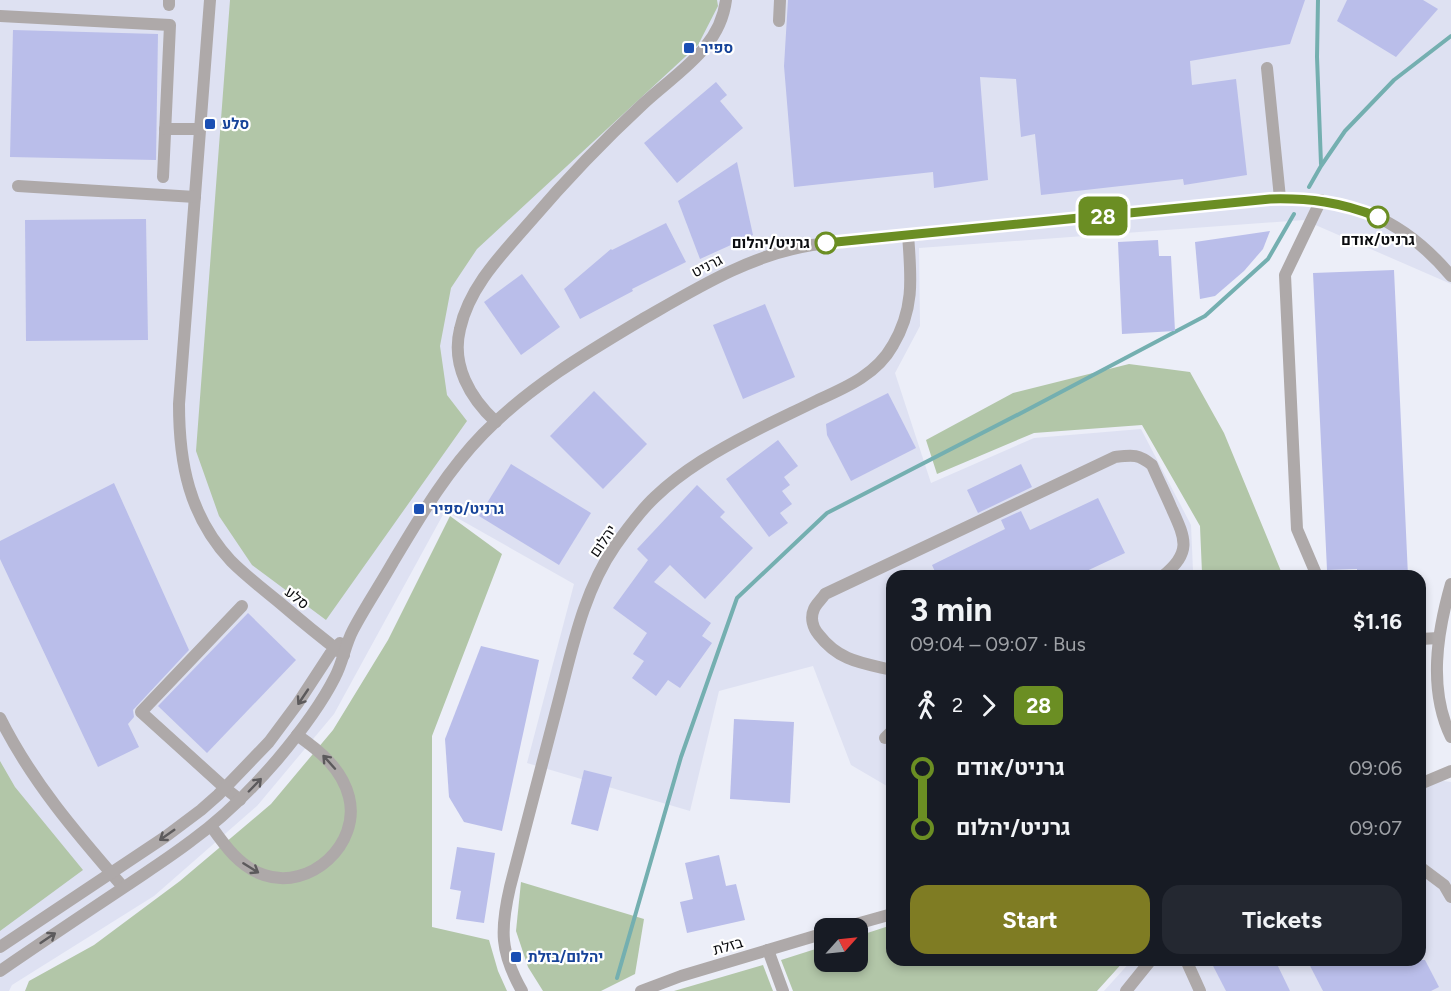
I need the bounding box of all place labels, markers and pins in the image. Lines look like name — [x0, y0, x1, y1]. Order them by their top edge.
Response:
place label: ספיר — [701, 39, 733, 57]
marker: ספיר — [682, 41, 696, 55]
place label: סלע — [222, 115, 249, 133]
marker: סלע — [203, 117, 217, 131]
marker: גרניט/אודם — [1367, 206, 1389, 228]
place label: גרניט/אודם — [1341, 231, 1415, 249]
marker: גרניט/יהלום — [815, 232, 837, 254]
place label: גרניט/יהלום — [732, 234, 810, 252]
place label: גרניט/ספיר — [431, 500, 504, 518]
marker: גרניט/ספיר — [412, 502, 426, 516]
place label: יהלום/בזלת — [528, 948, 603, 966]
marker: יהלום/בזלת — [509, 950, 523, 964]

